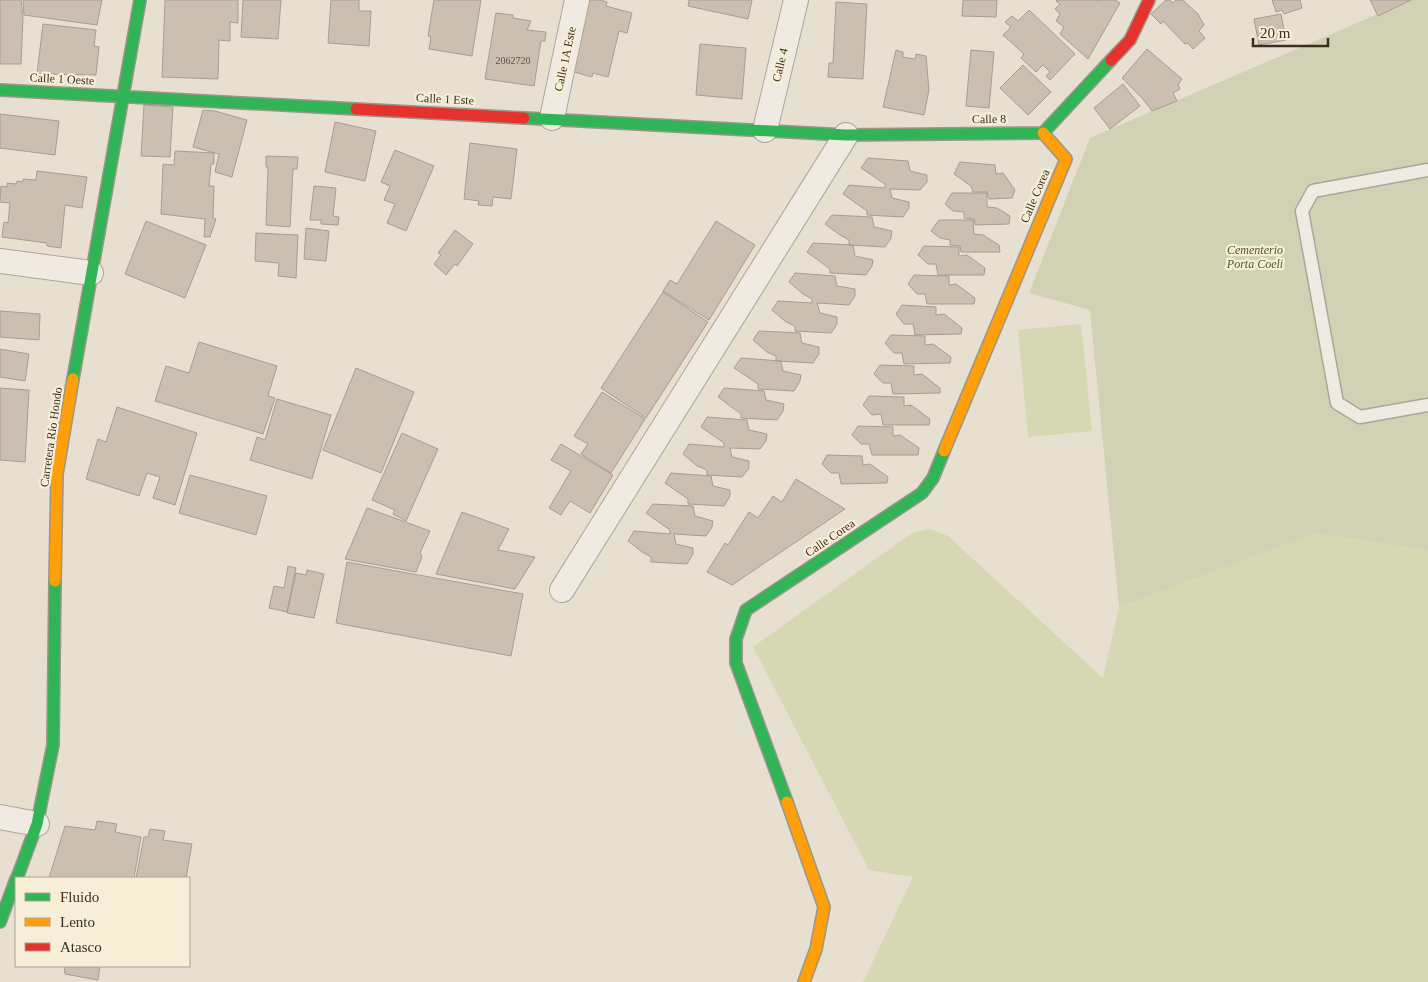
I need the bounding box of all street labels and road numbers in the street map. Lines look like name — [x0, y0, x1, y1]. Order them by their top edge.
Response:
street label: Calle 1A Este — [551, 25, 579, 93]
street label: Calle 4 — [769, 47, 791, 83]
street label: Calle 1 Oeste — [29, 70, 95, 88]
street label: Calle 1 Este — [416, 90, 474, 108]
street label: Calle 8 — [972, 112, 1006, 126]
street label: Calle Corea — [1017, 166, 1053, 225]
street label: Carretera Río Hondo — [37, 386, 65, 488]
street label: Calle Corea — [802, 516, 858, 560]

